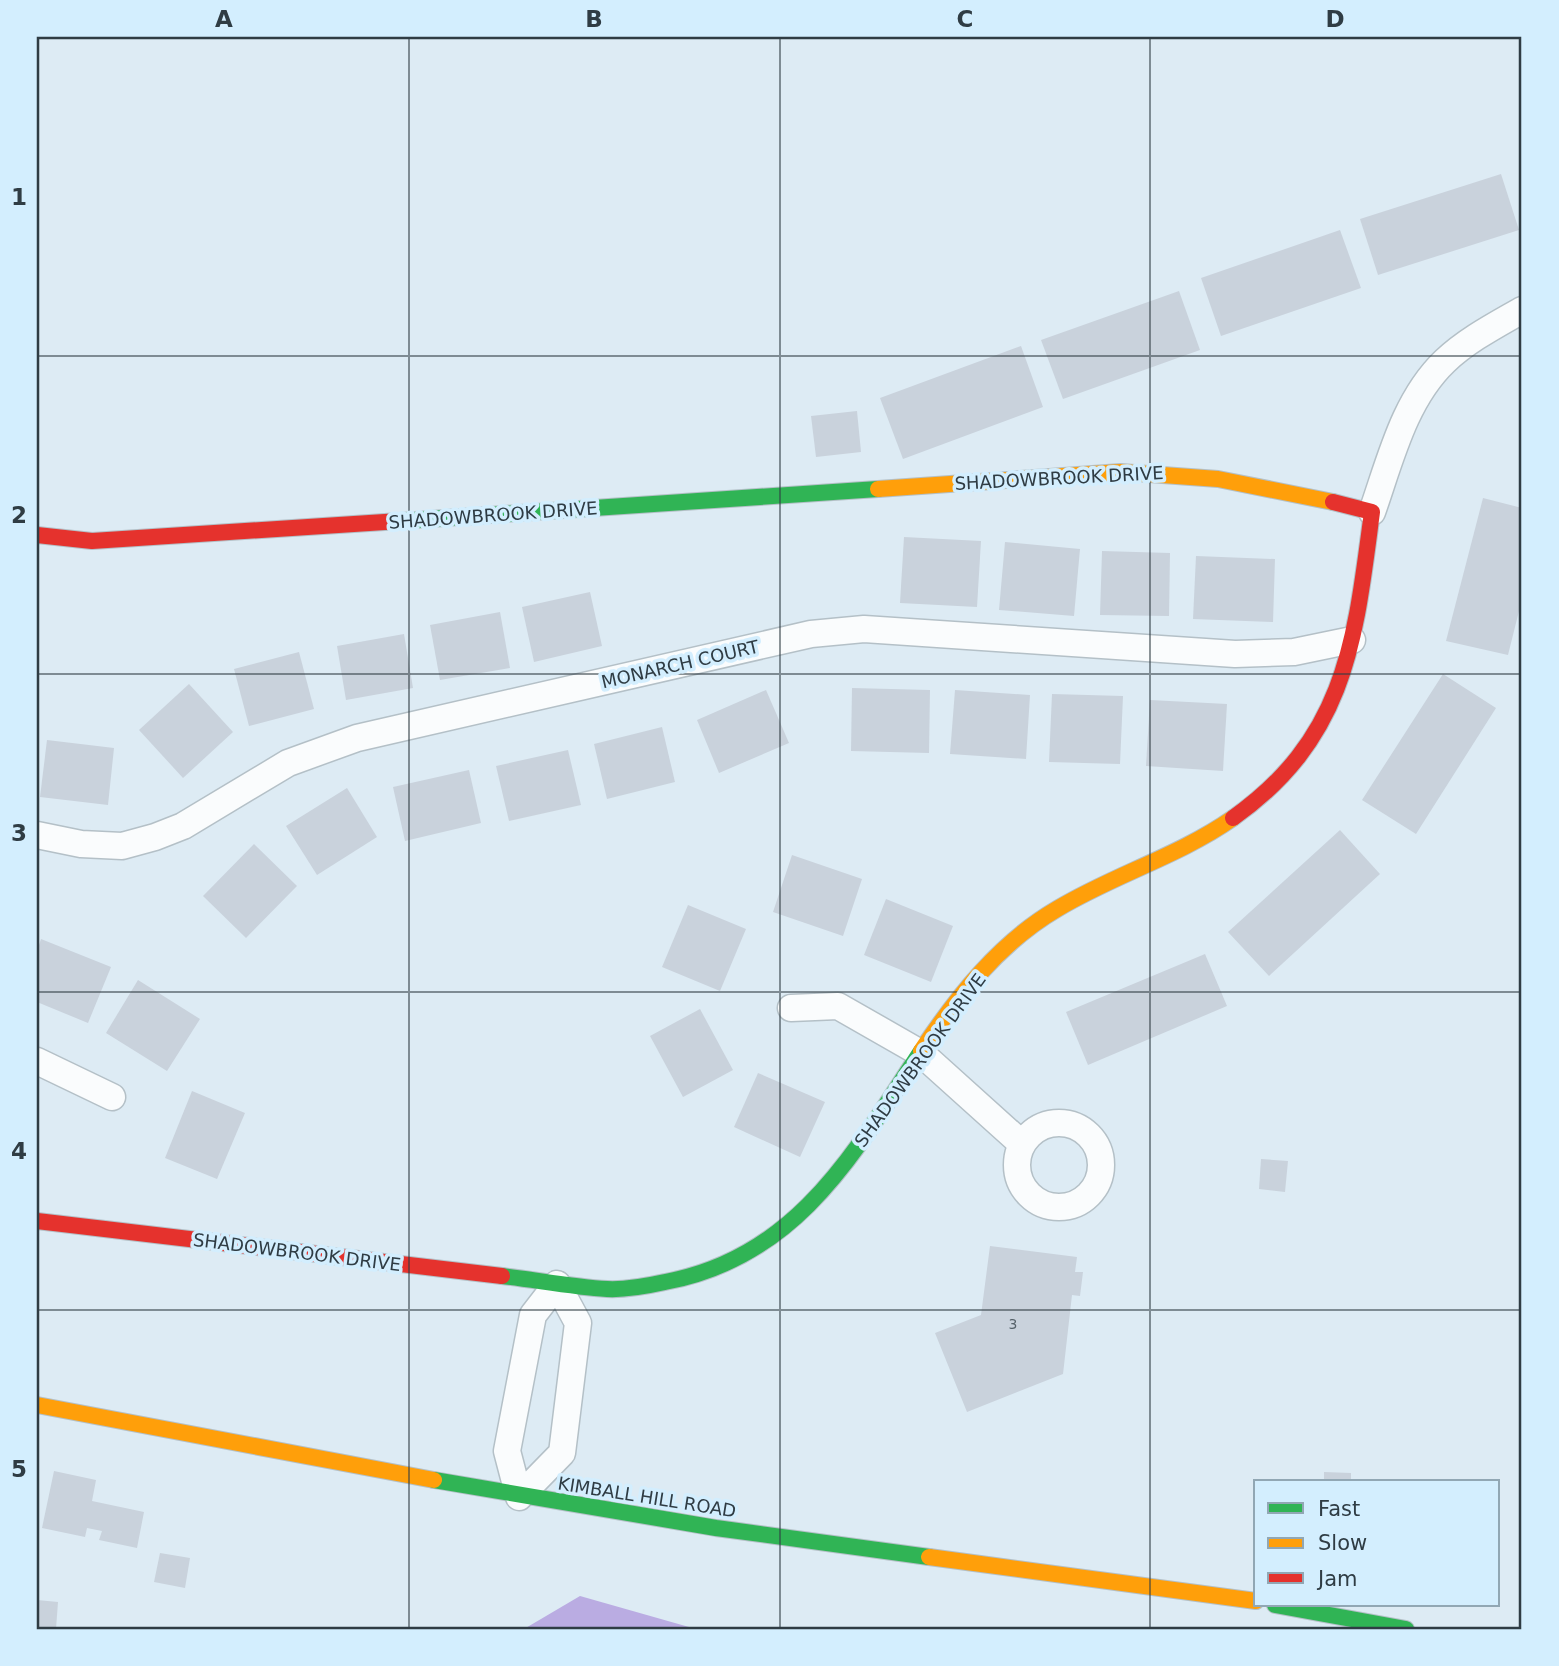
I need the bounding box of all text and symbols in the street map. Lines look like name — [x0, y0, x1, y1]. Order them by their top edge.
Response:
text: A — [215, 6, 233, 32]
text: B — [585, 6, 603, 32]
text: C — [957, 6, 973, 32]
text: D — [1325, 6, 1345, 32]
text: 1 — [11, 184, 27, 210]
street label: SHADOWBROOK DRIVE — [954, 462, 1164, 494]
street label: SHADOWBROOK DRIVE — [388, 497, 598, 533]
text: 2 — [11, 502, 27, 528]
street label: MONARCH COURT — [599, 635, 762, 692]
text: 3 — [11, 820, 27, 846]
street label: SHADOWBROOK DRIVE — [850, 969, 990, 1151]
text: 4 — [11, 1138, 27, 1164]
street label: SHADOWBROOK DRIVE — [192, 1229, 402, 1275]
house number: 3 — [1009, 1316, 1017, 1332]
text: 5 — [11, 1456, 27, 1482]
street label: KIMBALL HILL ROAD — [556, 1473, 738, 1521]
legend — [1254, 1480, 1500, 1606]
text: Fast — [1318, 1497, 1360, 1521]
text: Slow — [1318, 1531, 1367, 1555]
text: Jam — [1316, 1567, 1358, 1591]

